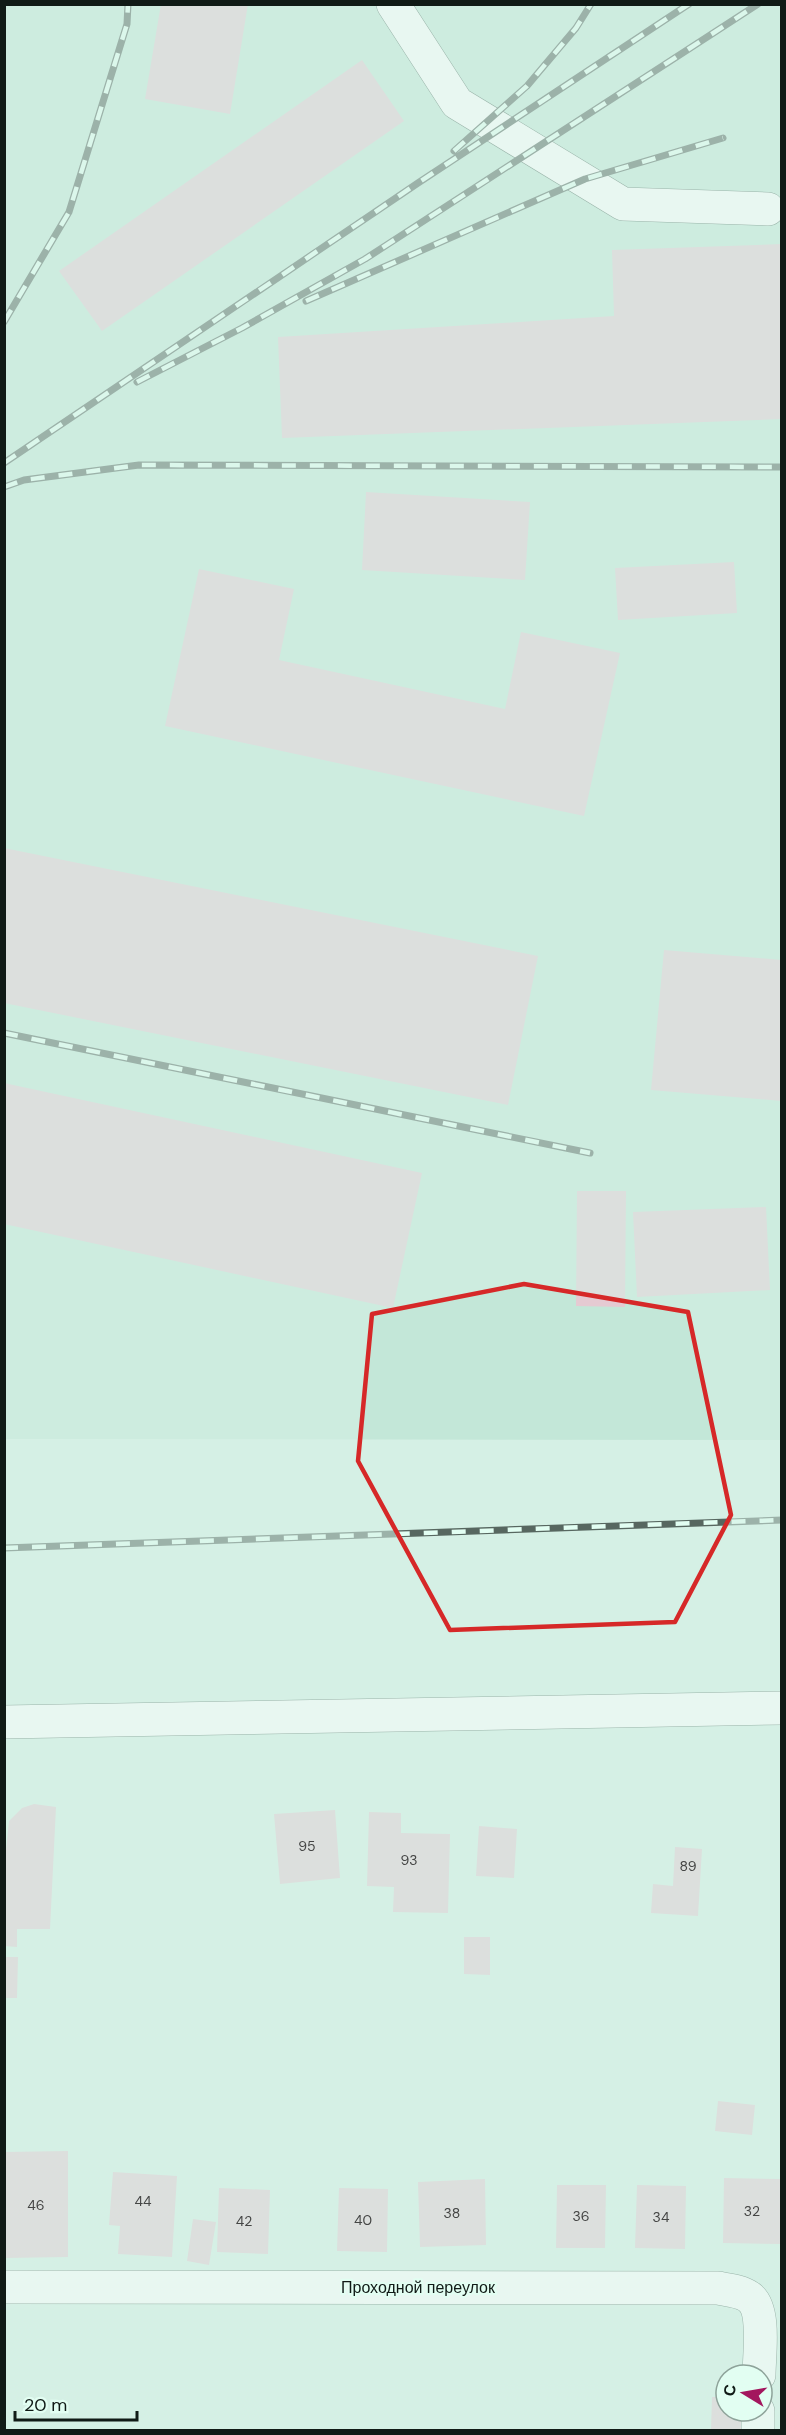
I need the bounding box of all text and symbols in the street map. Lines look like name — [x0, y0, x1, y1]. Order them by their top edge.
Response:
house number: 95 — [298, 1837, 316, 1855]
house number: 93 — [401, 1851, 417, 1869]
house number: 89 — [680, 1857, 697, 1875]
house number: 44 — [135, 2192, 152, 2210]
house number: 46 — [27, 2196, 45, 2214]
house number: 32 — [744, 2202, 760, 2220]
house number: 38 — [444, 2204, 460, 2222]
house number: 36 — [572, 2207, 590, 2225]
house number: 34 — [653, 2208, 670, 2226]
house number: 40 — [354, 2211, 372, 2229]
house number: 42 — [236, 2212, 252, 2230]
street label: Проходной переулок — [341, 2277, 496, 2298]
north arrow — [714, 2363, 774, 2423]
text: С — [718, 2382, 741, 2398]
scale bar — [15, 2384, 136, 2422]
text: 20 m — [24, 2393, 67, 2417]

